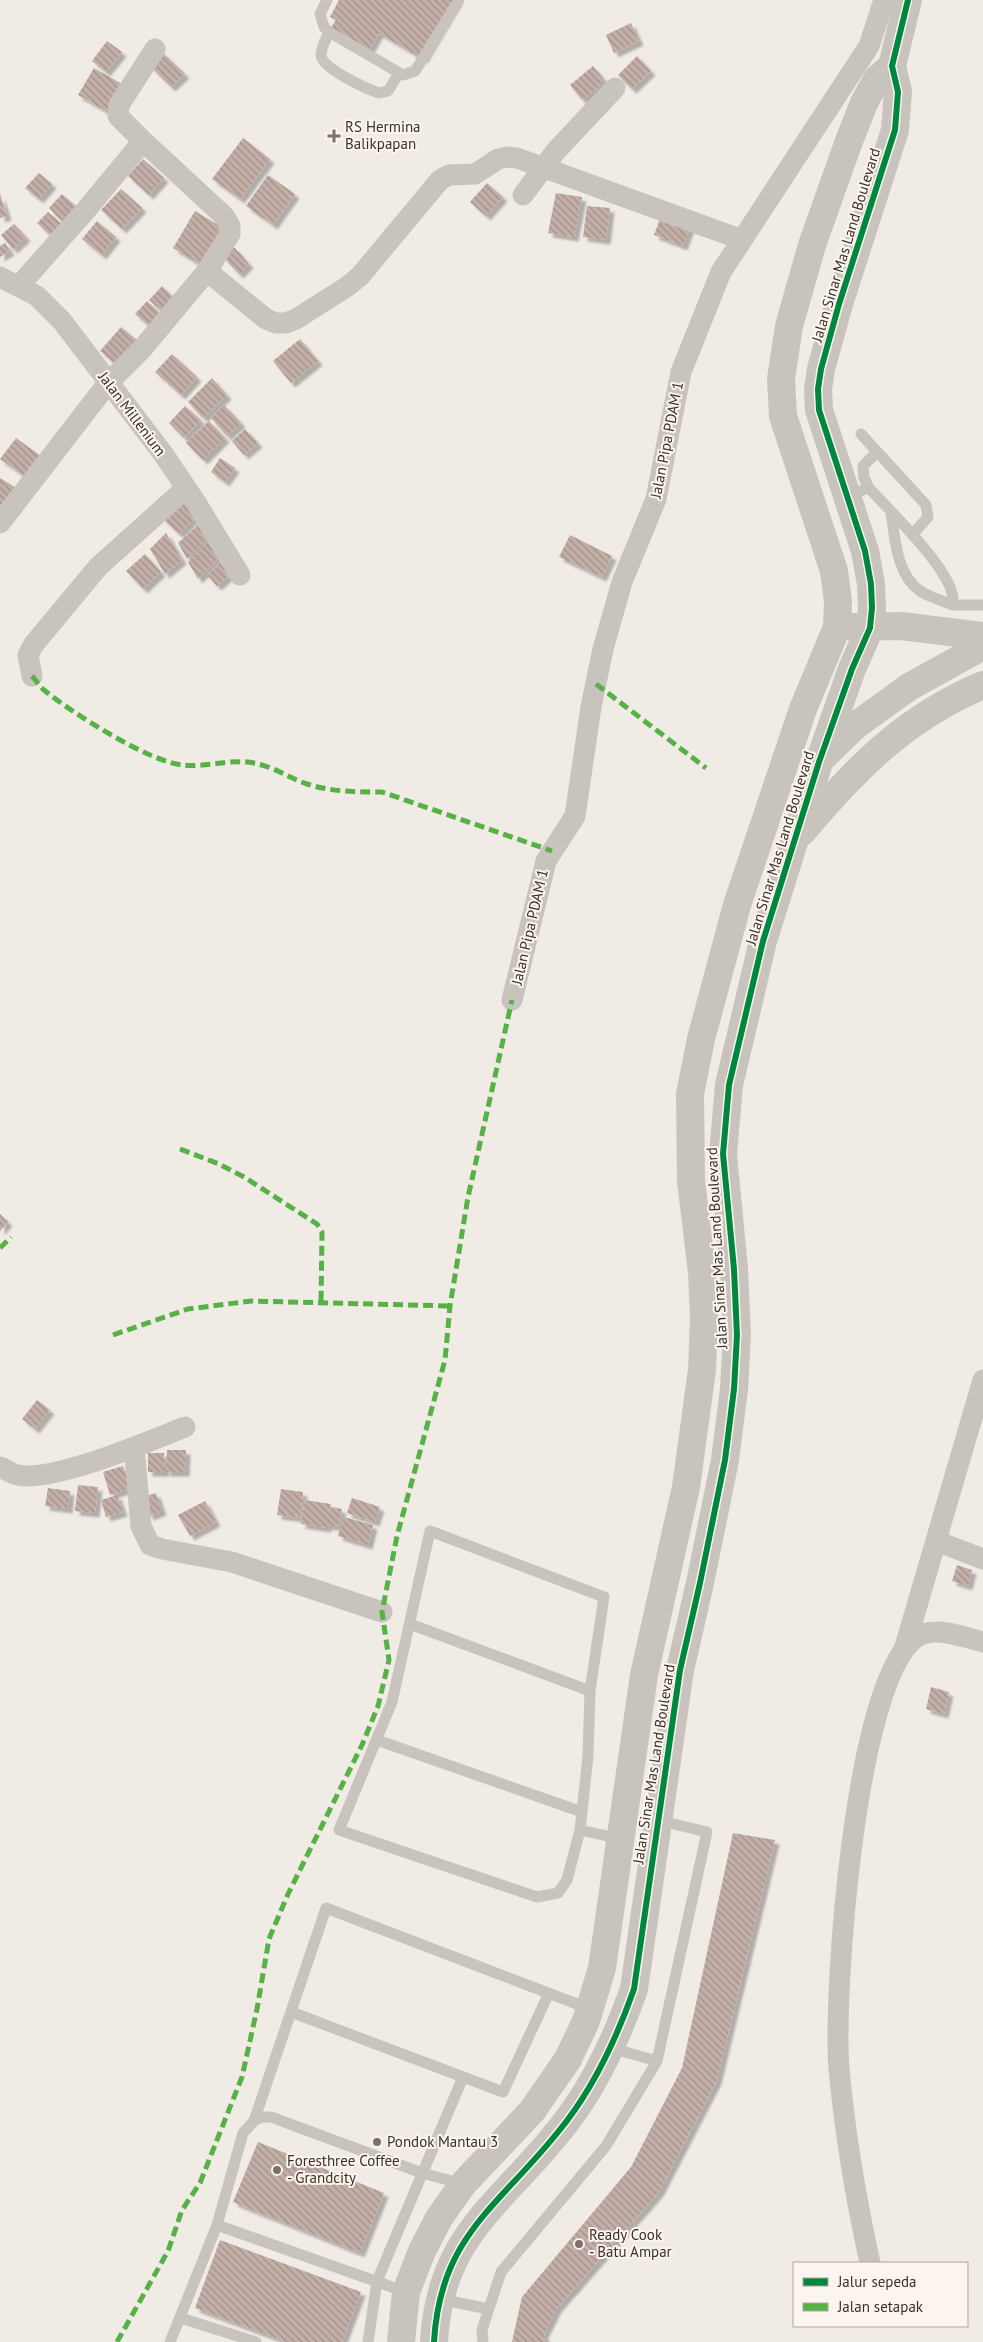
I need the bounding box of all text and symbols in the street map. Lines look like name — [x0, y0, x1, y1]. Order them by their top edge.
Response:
place label: RS Hermina Balikpapan — [345, 117, 421, 153]
marker: RS Hermina Balikpapan — [327, 129, 341, 143]
street label: Jalan Sinar Mas Land Boulevard — [807, 146, 884, 345]
street label: Jalan Millenium — [94, 367, 170, 460]
street label: Jalan Pipa PDAM 1 — [646, 380, 687, 501]
street label: Jalan Sinar Mas Land Boulevard — [741, 749, 818, 948]
street label: Jalan Pipa PDAM 1 — [507, 867, 552, 988]
street label: Jalan Sinar Mas Land Boulevard — [702, 1147, 731, 1350]
street label: Jalan Sinar Mas Land Boulevard — [628, 1663, 679, 1866]
place label: Pondok Mantau 3 — [387, 2132, 498, 2151]
marker: Pondok Mantau 3 — [371, 2136, 383, 2148]
place label: Foresthree Coffee - Grandcity — [287, 2151, 400, 2187]
marker: Foresthree Coffee - Grandcity — [271, 2164, 283, 2176]
place label: Ready Cook - Batu Ampar — [589, 2225, 672, 2261]
marker: Ready Cook - Batu Ampar — [573, 2238, 585, 2250]
legend — [793, 2262, 968, 2327]
text: Jalur sepeda — [837, 2272, 917, 2291]
text: Jalan setapak — [837, 2297, 924, 2316]

